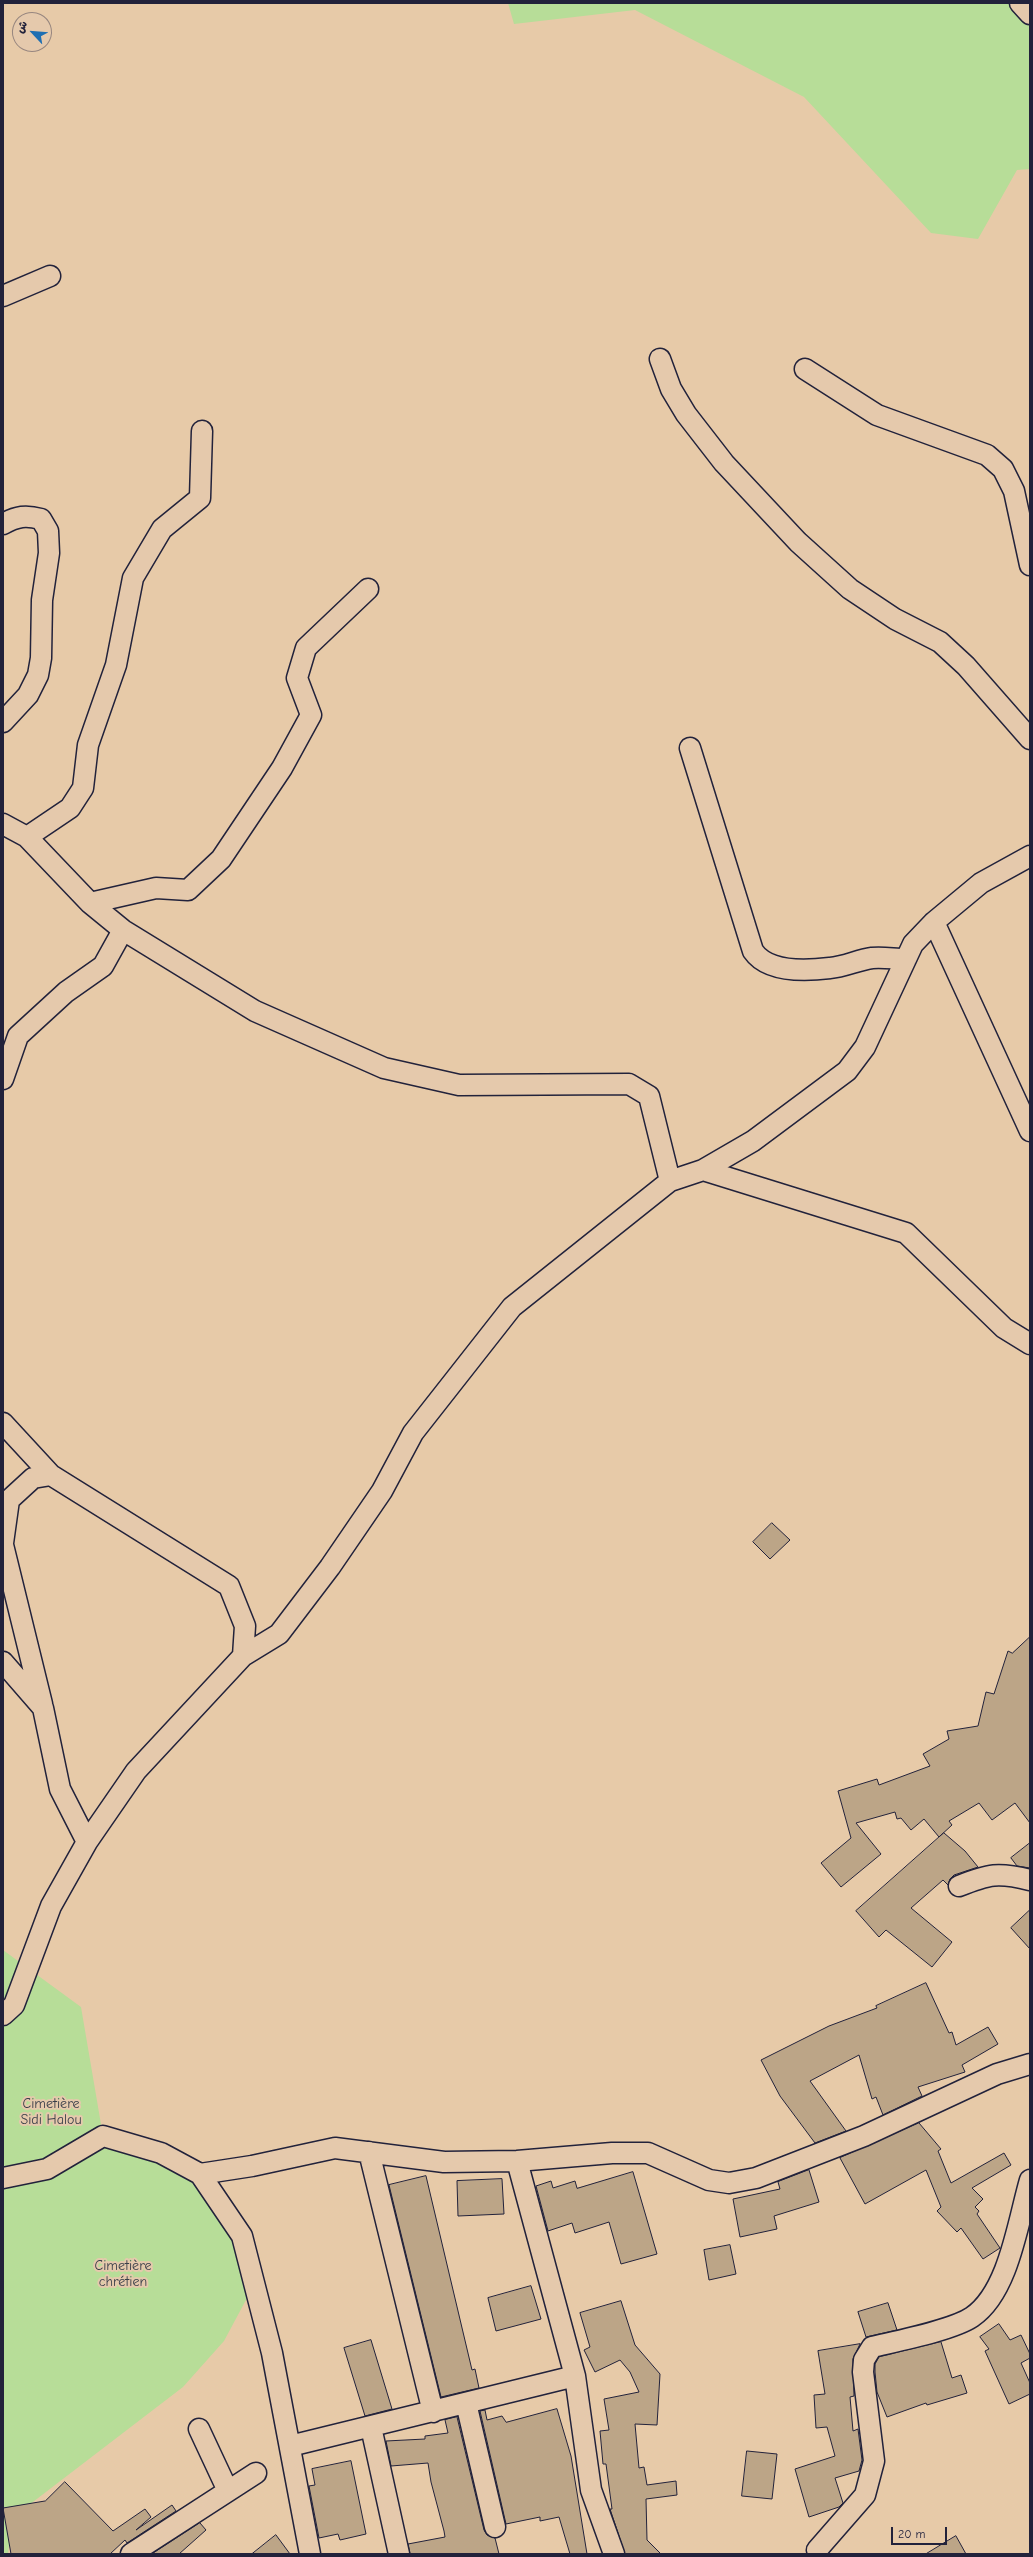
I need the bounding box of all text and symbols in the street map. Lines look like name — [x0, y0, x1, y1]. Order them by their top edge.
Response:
north arrow — [12, 12, 52, 52]
text: ش — [13, 19, 30, 35]
park label: Cimetière Sidi Halou — [20, 2096, 82, 2128]
park label: Cimetière chrétien — [95, 2258, 151, 2290]
scale bar — [893, 2519, 949, 2545]
text: 20 m — [898, 2527, 926, 2541]

